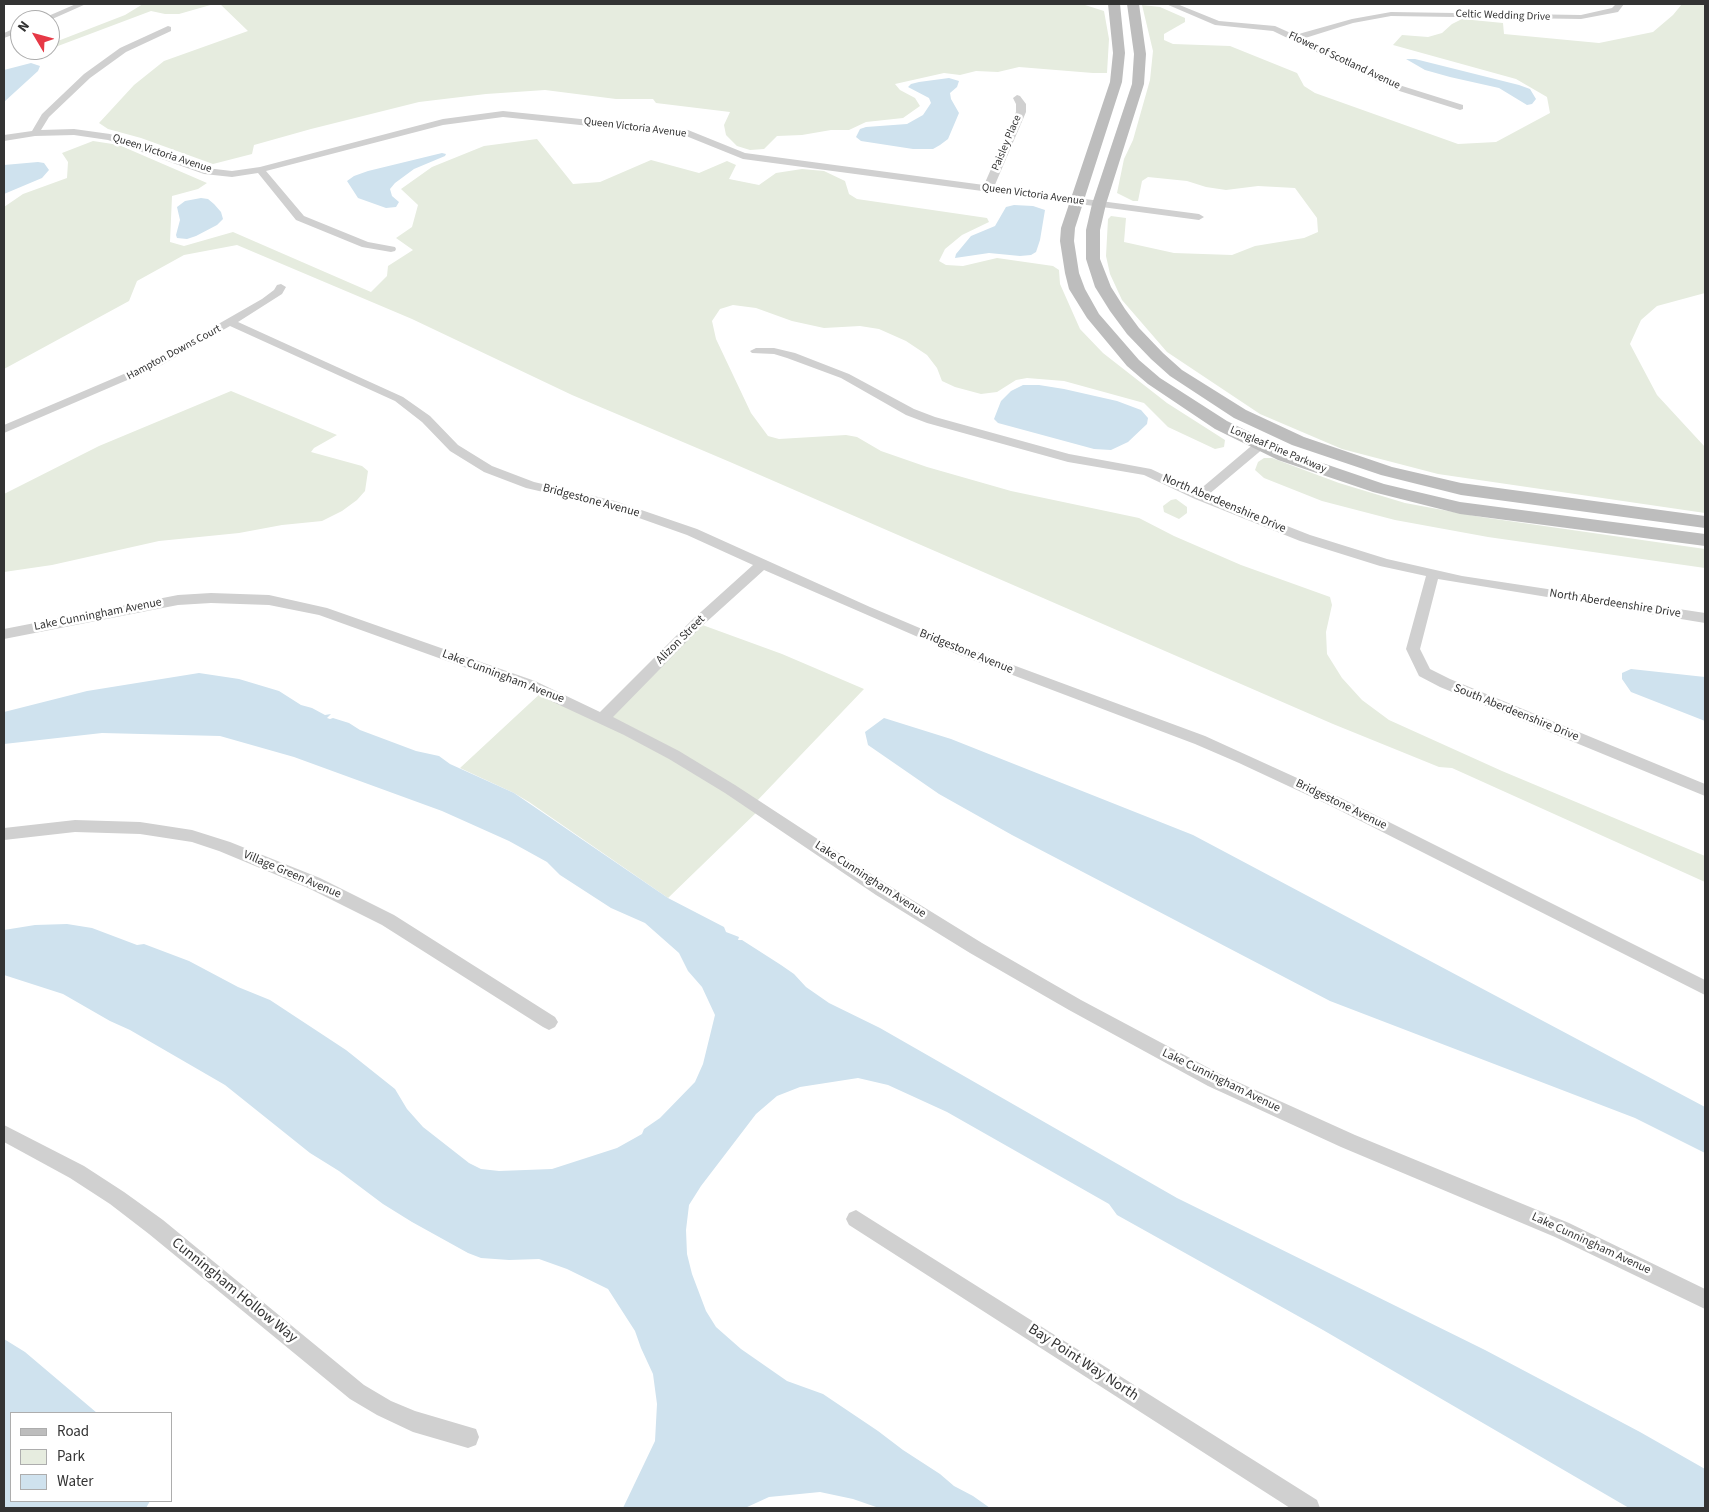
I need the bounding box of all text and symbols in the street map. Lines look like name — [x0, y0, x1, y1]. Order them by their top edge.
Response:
street label: Celtic Wedding Drive — [1455, 8, 1551, 24]
north arrow — [10, 10, 60, 60]
text: N — [13, 17, 35, 36]
street label: Flower of Scotland Avenue — [1286, 29, 1402, 93]
street label: Paisley Place — [989, 113, 1025, 173]
street label: Queen Victoria Avenue — [583, 115, 687, 141]
street label: Queen Victoria Avenue — [111, 132, 213, 176]
street label: Queen Victoria Avenue — [981, 181, 1085, 209]
street label: Hampton Downs Court — [125, 323, 223, 383]
street label: Longleaf Pine Parkway — [1228, 424, 1328, 476]
street label: North Aberdeenshire Drive — [1160, 471, 1288, 537]
street label: Bridgestone Avenue — [541, 481, 641, 521]
street label: North Aberdeenshire Drive — [1548, 587, 1682, 621]
street label: Lake Cunningham Avenue — [33, 596, 163, 634]
street label: Alizon Street — [654, 613, 708, 667]
street label: Bridgestone Avenue — [917, 627, 1015, 677]
street label: Lake Cunningham Avenue — [440, 647, 566, 707]
street label: South Aberdeenshire Drive — [1451, 681, 1581, 745]
street label: Bridgestone Avenue — [1293, 777, 1389, 833]
street label: Lake Cunningham Avenue — [812, 839, 928, 921]
street label: Village Green Avenue — [241, 848, 343, 902]
street label: Lake Cunningham Avenue — [1160, 1046, 1282, 1116]
street label: Lake Cunningham Avenue — [1529, 1210, 1653, 1278]
street label: Cunningham Hollow Way — [167, 1235, 301, 1347]
street label: Bay Point Way North — [1024, 1321, 1142, 1405]
legend — [10, 1412, 172, 1502]
text: Road — [57, 1421, 89, 1442]
text: Park — [57, 1446, 85, 1467]
text: Water — [57, 1471, 93, 1492]

